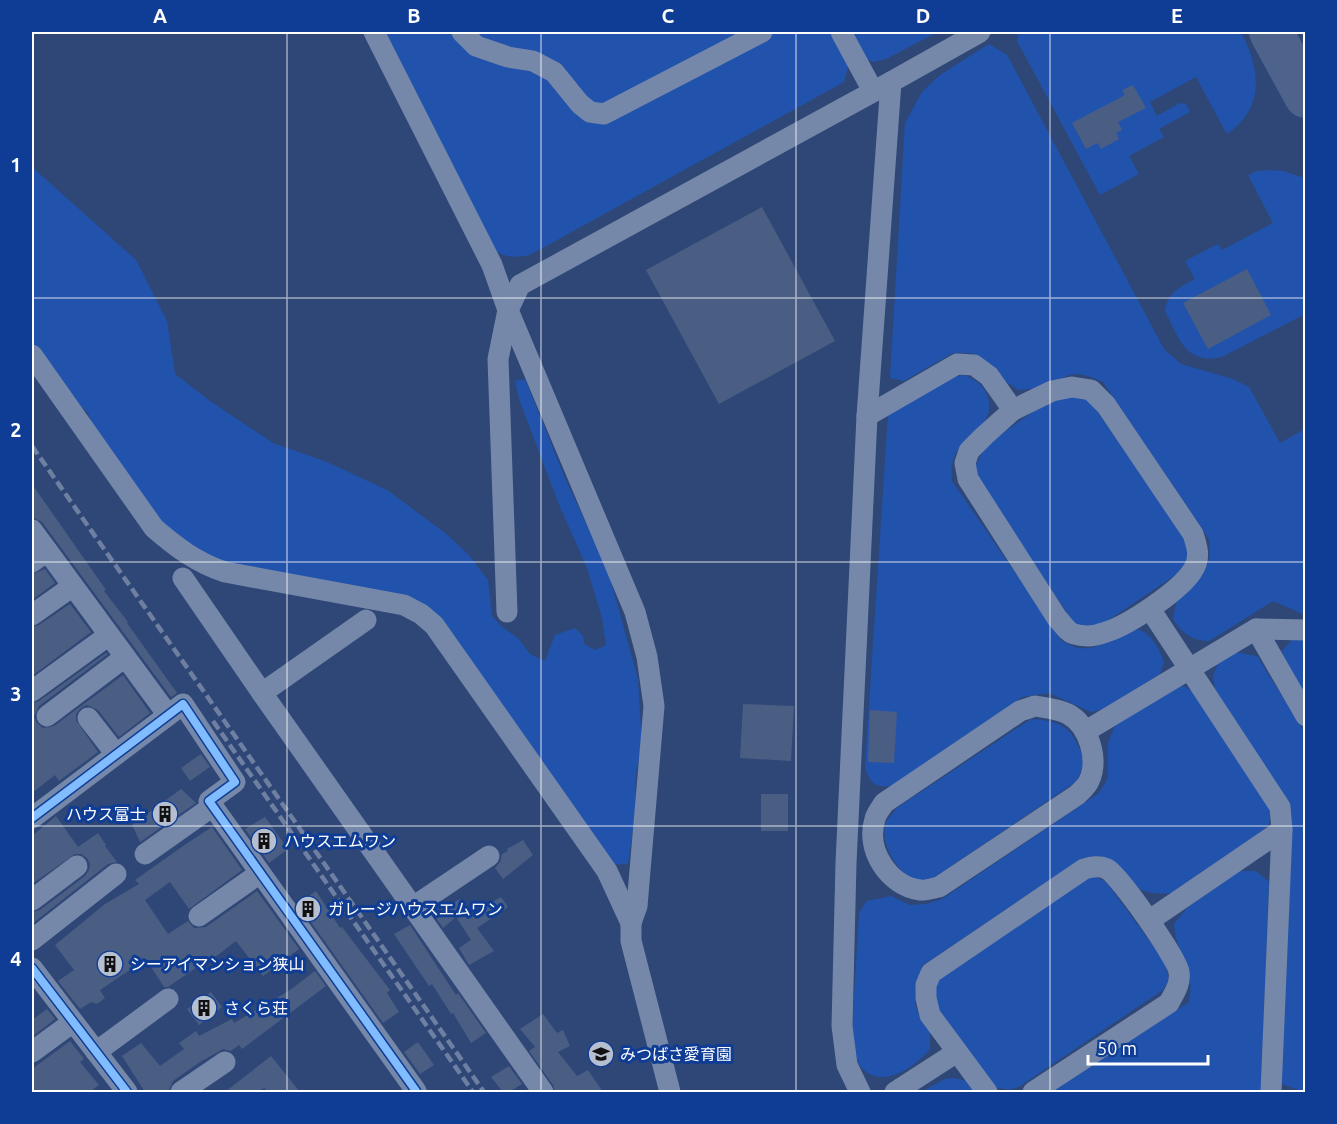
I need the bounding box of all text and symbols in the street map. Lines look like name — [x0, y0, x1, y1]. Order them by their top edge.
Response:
text: A — [153, 4, 167, 27]
text: B — [407, 4, 421, 27]
text: C — [662, 4, 675, 27]
text: D — [916, 4, 930, 27]
text: E — [1171, 4, 1183, 27]
text: 1 — [10, 153, 22, 176]
text: 2 — [10, 418, 22, 441]
text: 3 — [10, 682, 22, 705]
building icon: ハウス富士 — [150, 799, 180, 829]
place label: ハウス富士 — [66, 805, 146, 823]
building icon: ハウスエムワン — [249, 826, 279, 856]
place label: ハウスエムワン — [284, 832, 396, 850]
building icon: ガレージハウスエムワン — [293, 894, 323, 924]
place label: ガレージハウスエムワン — [328, 900, 503, 918]
text: 4 — [10, 947, 22, 970]
building icon: シーアイマンション狭山 — [95, 949, 125, 979]
place label: シーアイマンション狭山 — [130, 955, 305, 973]
building icon: さくら荘 — [189, 993, 219, 1023]
place label: さくら荘 — [224, 999, 288, 1017]
scale bar — [1088, 1028, 1208, 1066]
text: 50 m — [1097, 1038, 1137, 1058]
school or university icon: みつばさ愛育園 — [586, 1039, 616, 1069]
place label: みつばさ愛育園 — [620, 1045, 732, 1063]

